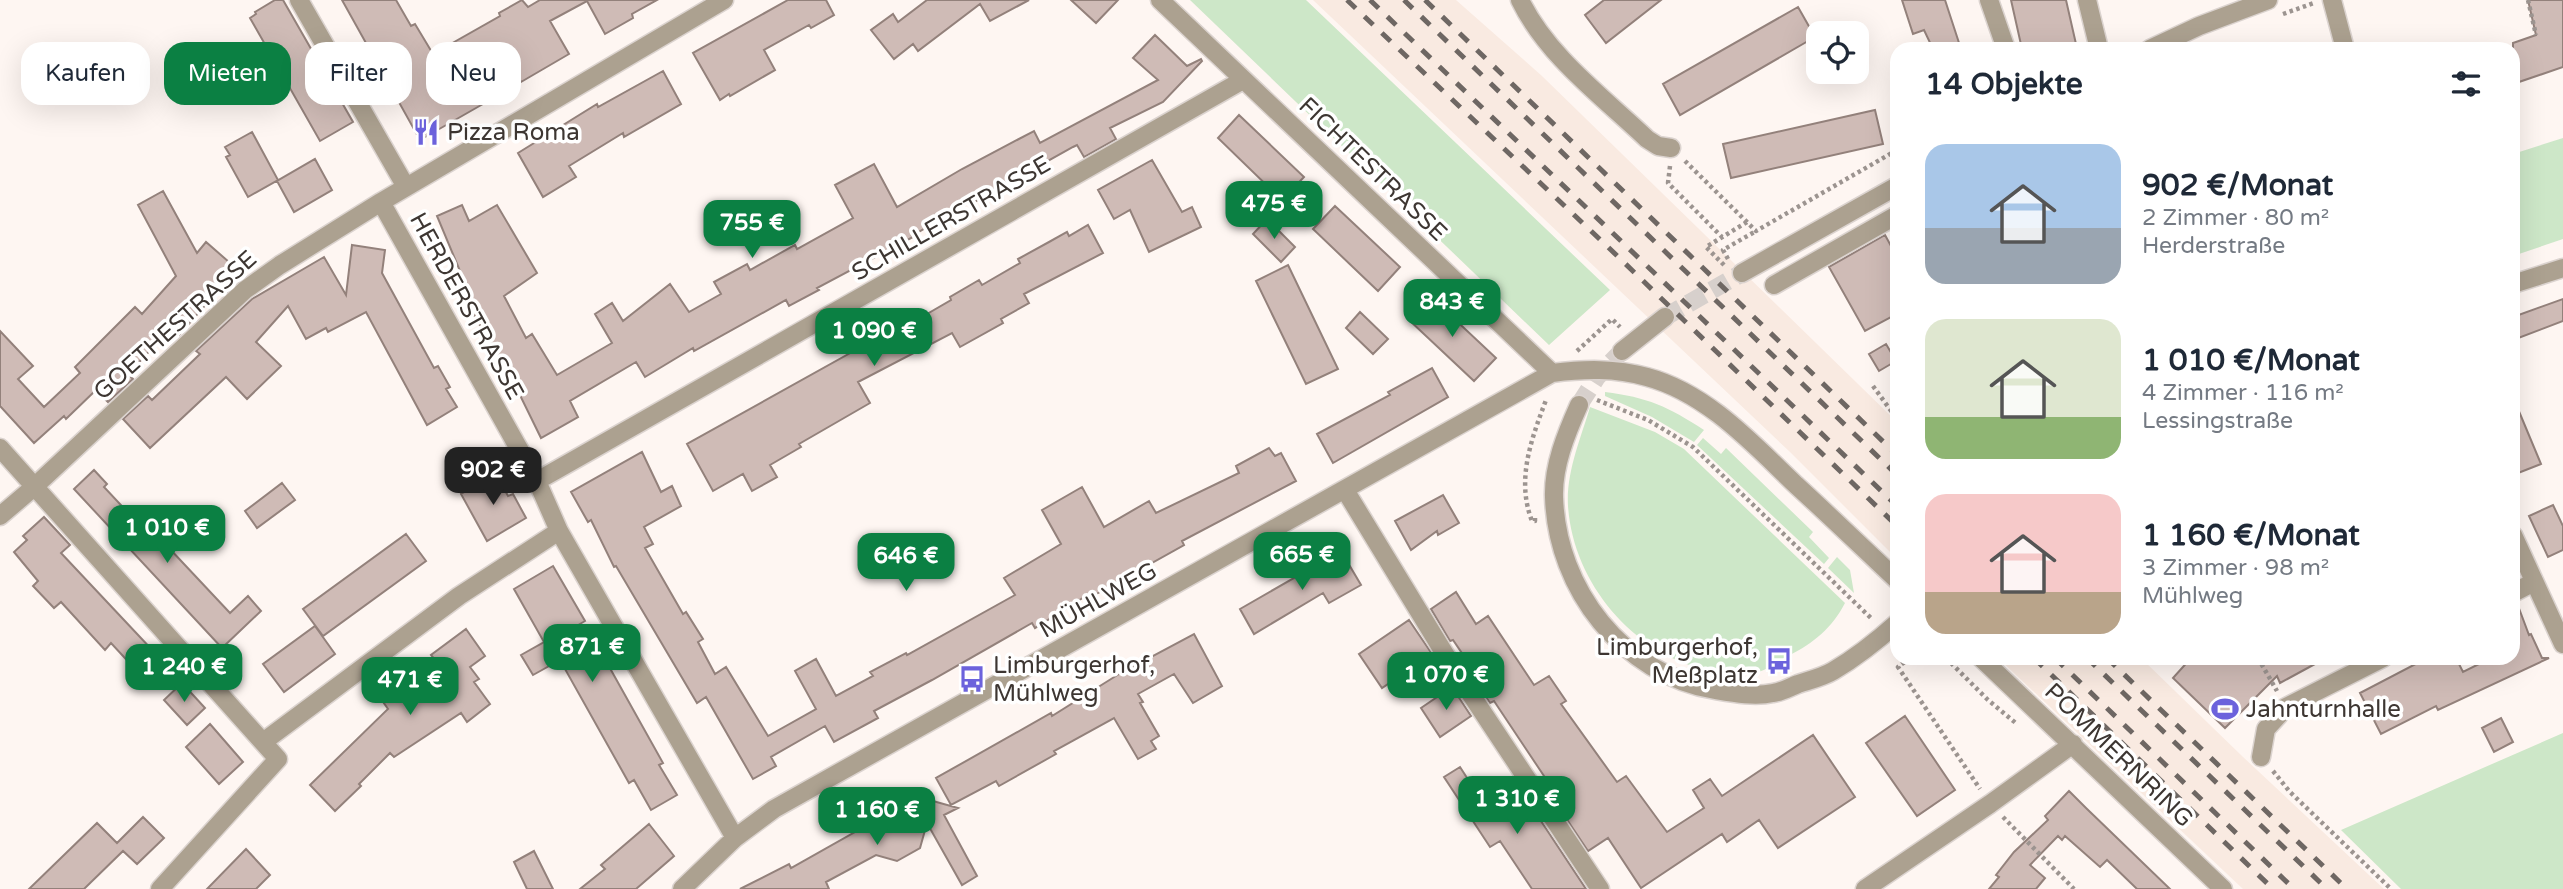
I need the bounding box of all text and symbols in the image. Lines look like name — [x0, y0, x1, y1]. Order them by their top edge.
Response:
map controls — [1806, 21, 1869, 84]
button: locate — [1806, 21, 1869, 84]
chip: Kaufen — [21, 42, 150, 105]
chip: Mieten — [164, 42, 291, 105]
chip: Filter — [305, 42, 412, 105]
chip: Neu — [426, 42, 521, 105]
icon: filters — [2447, 65, 2485, 103]
text: 14 Objekte — [1925, 66, 2083, 103]
street label: FICHTESTRASSE — [1293, 91, 1453, 247]
restaurant icon: Pizza Roma — [411, 117, 441, 147]
place label: Pizza Roma — [447, 118, 580, 147]
street label: SCHILLERSTRASSE — [847, 150, 1056, 287]
text: 902 €/Monat — [2142, 167, 2333, 204]
icon: home — [1981, 172, 2065, 256]
pin: 475 € — [1225, 182, 1323, 241]
text: 475 € — [1242, 190, 1307, 218]
pin: 755 € — [703, 201, 801, 260]
text: 2 Zimmer · 80 m² — [2142, 204, 2329, 232]
street label: HERDERSTRASSE — [403, 208, 530, 405]
text: 755 € — [720, 209, 785, 237]
text: Herderstraße — [2142, 232, 2285, 260]
street label: GOETHESTRASSE — [88, 245, 263, 406]
pin: 843 € — [1403, 280, 1501, 339]
text: 843 € — [1420, 288, 1485, 316]
pin: 1 090 € — [809, 308, 939, 368]
text: 1 090 € — [831, 317, 917, 345]
text: 1 010 €/Monat — [2142, 342, 2360, 379]
icon: home — [1981, 347, 2065, 431]
text: 4 Zimmer · 116 m² — [2142, 379, 2344, 407]
text: Lessingstraße — [2142, 407, 2293, 435]
pin: 902 € — [444, 448, 542, 507]
text: 902 € — [461, 456, 526, 484]
pin: 1 010 € — [102, 505, 232, 565]
text: 1 010 € — [124, 514, 210, 542]
text: 1 160 €/Monat — [2142, 517, 2360, 554]
icon: home — [1981, 522, 2065, 606]
pin: 665 € — [1253, 532, 1351, 592]
pin: 646 € — [857, 534, 955, 593]
text: 665 € — [1270, 541, 1335, 569]
text: 646 € — [874, 542, 939, 570]
text: 3 Zimmer · 98 m² — [2142, 554, 2329, 582]
street label: MÜHLWEG — [1034, 556, 1162, 645]
text: Mühlweg — [2142, 582, 2243, 610]
pin: 871 € — [543, 624, 641, 684]
text: 871 € — [560, 633, 625, 661]
place label: Limburgerhof, Meßplatz — [1596, 633, 1758, 690]
pin: 1 240 € — [119, 644, 249, 704]
bus stop icon: Limburgerhof, Meßplatz — [1764, 646, 1794, 676]
place label: Limburgerhof, Mühlweg — [993, 651, 1155, 708]
pin: 1 070 € — [1381, 652, 1511, 712]
text: 1 240 € — [141, 653, 227, 681]
pin: 471 € — [361, 658, 459, 717]
text: 1 070 € — [1403, 661, 1489, 689]
bus stop icon: Limburgerhof, Mühlweg — [957, 664, 987, 694]
text: 471 € — [378, 666, 443, 694]
street label: POMMERNRING — [2038, 677, 2199, 834]
sports icon: Jahnturnhalle — [2210, 694, 2240, 724]
place label: Jahnturnhalle — [2246, 695, 2401, 724]
pin: 1 310 € — [1452, 776, 1582, 836]
text: 1 310 € — [1474, 785, 1560, 813]
pin: 1 160 € — [812, 788, 942, 847]
text: 1 160 € — [834, 796, 920, 824]

